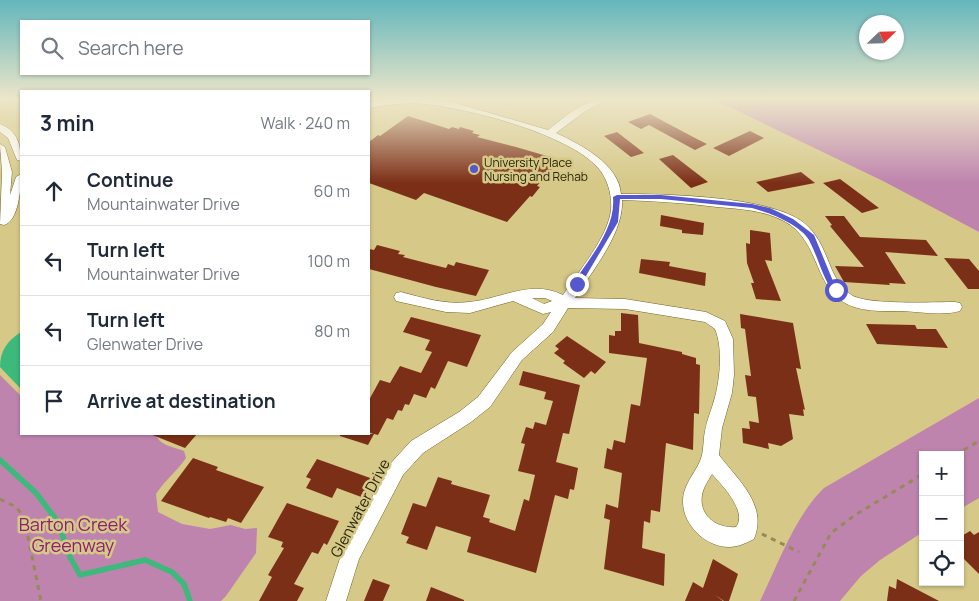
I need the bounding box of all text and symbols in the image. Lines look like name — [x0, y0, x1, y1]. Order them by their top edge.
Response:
north arrow — [859, 15, 904, 60]
search box — [20, 20, 370, 75]
icon: search — [38, 34, 66, 62]
text: Search here — [78, 35, 184, 61]
text: 3 min — [40, 109, 94, 137]
text: Walk · 240 m — [260, 112, 350, 134]
place label: University Place Nursing and Rehab — [484, 154, 588, 185]
marker: University Place Nursing and Rehab — [468, 163, 480, 175]
text: Continue — [87, 167, 173, 193]
icon: ahead — [40, 177, 68, 205]
text: 60 m — [314, 180, 350, 202]
text: Mountainwater Drive — [87, 193, 240, 215]
text: Turn left — [87, 237, 165, 263]
icon: left — [40, 247, 68, 275]
text: 100 m — [307, 250, 350, 272]
text: Mountainwater Drive — [87, 263, 240, 285]
route end — [566, 273, 589, 296]
route start — [825, 279, 848, 302]
text: Turn left — [87, 307, 165, 333]
icon: left — [40, 317, 68, 345]
text: 80 m — [314, 320, 350, 342]
text: Glenwater Drive — [87, 333, 203, 355]
icon: arrive — [40, 387, 68, 415]
text: Arrive at destination — [87, 388, 276, 414]
map controls — [919, 451, 964, 586]
button: + — [919, 451, 964, 496]
street label: Glenwater Drive — [325, 455, 395, 561]
button: − — [919, 496, 964, 541]
park label: Barton Creek Greenway — [19, 512, 128, 557]
button: locate — [919, 541, 964, 586]

